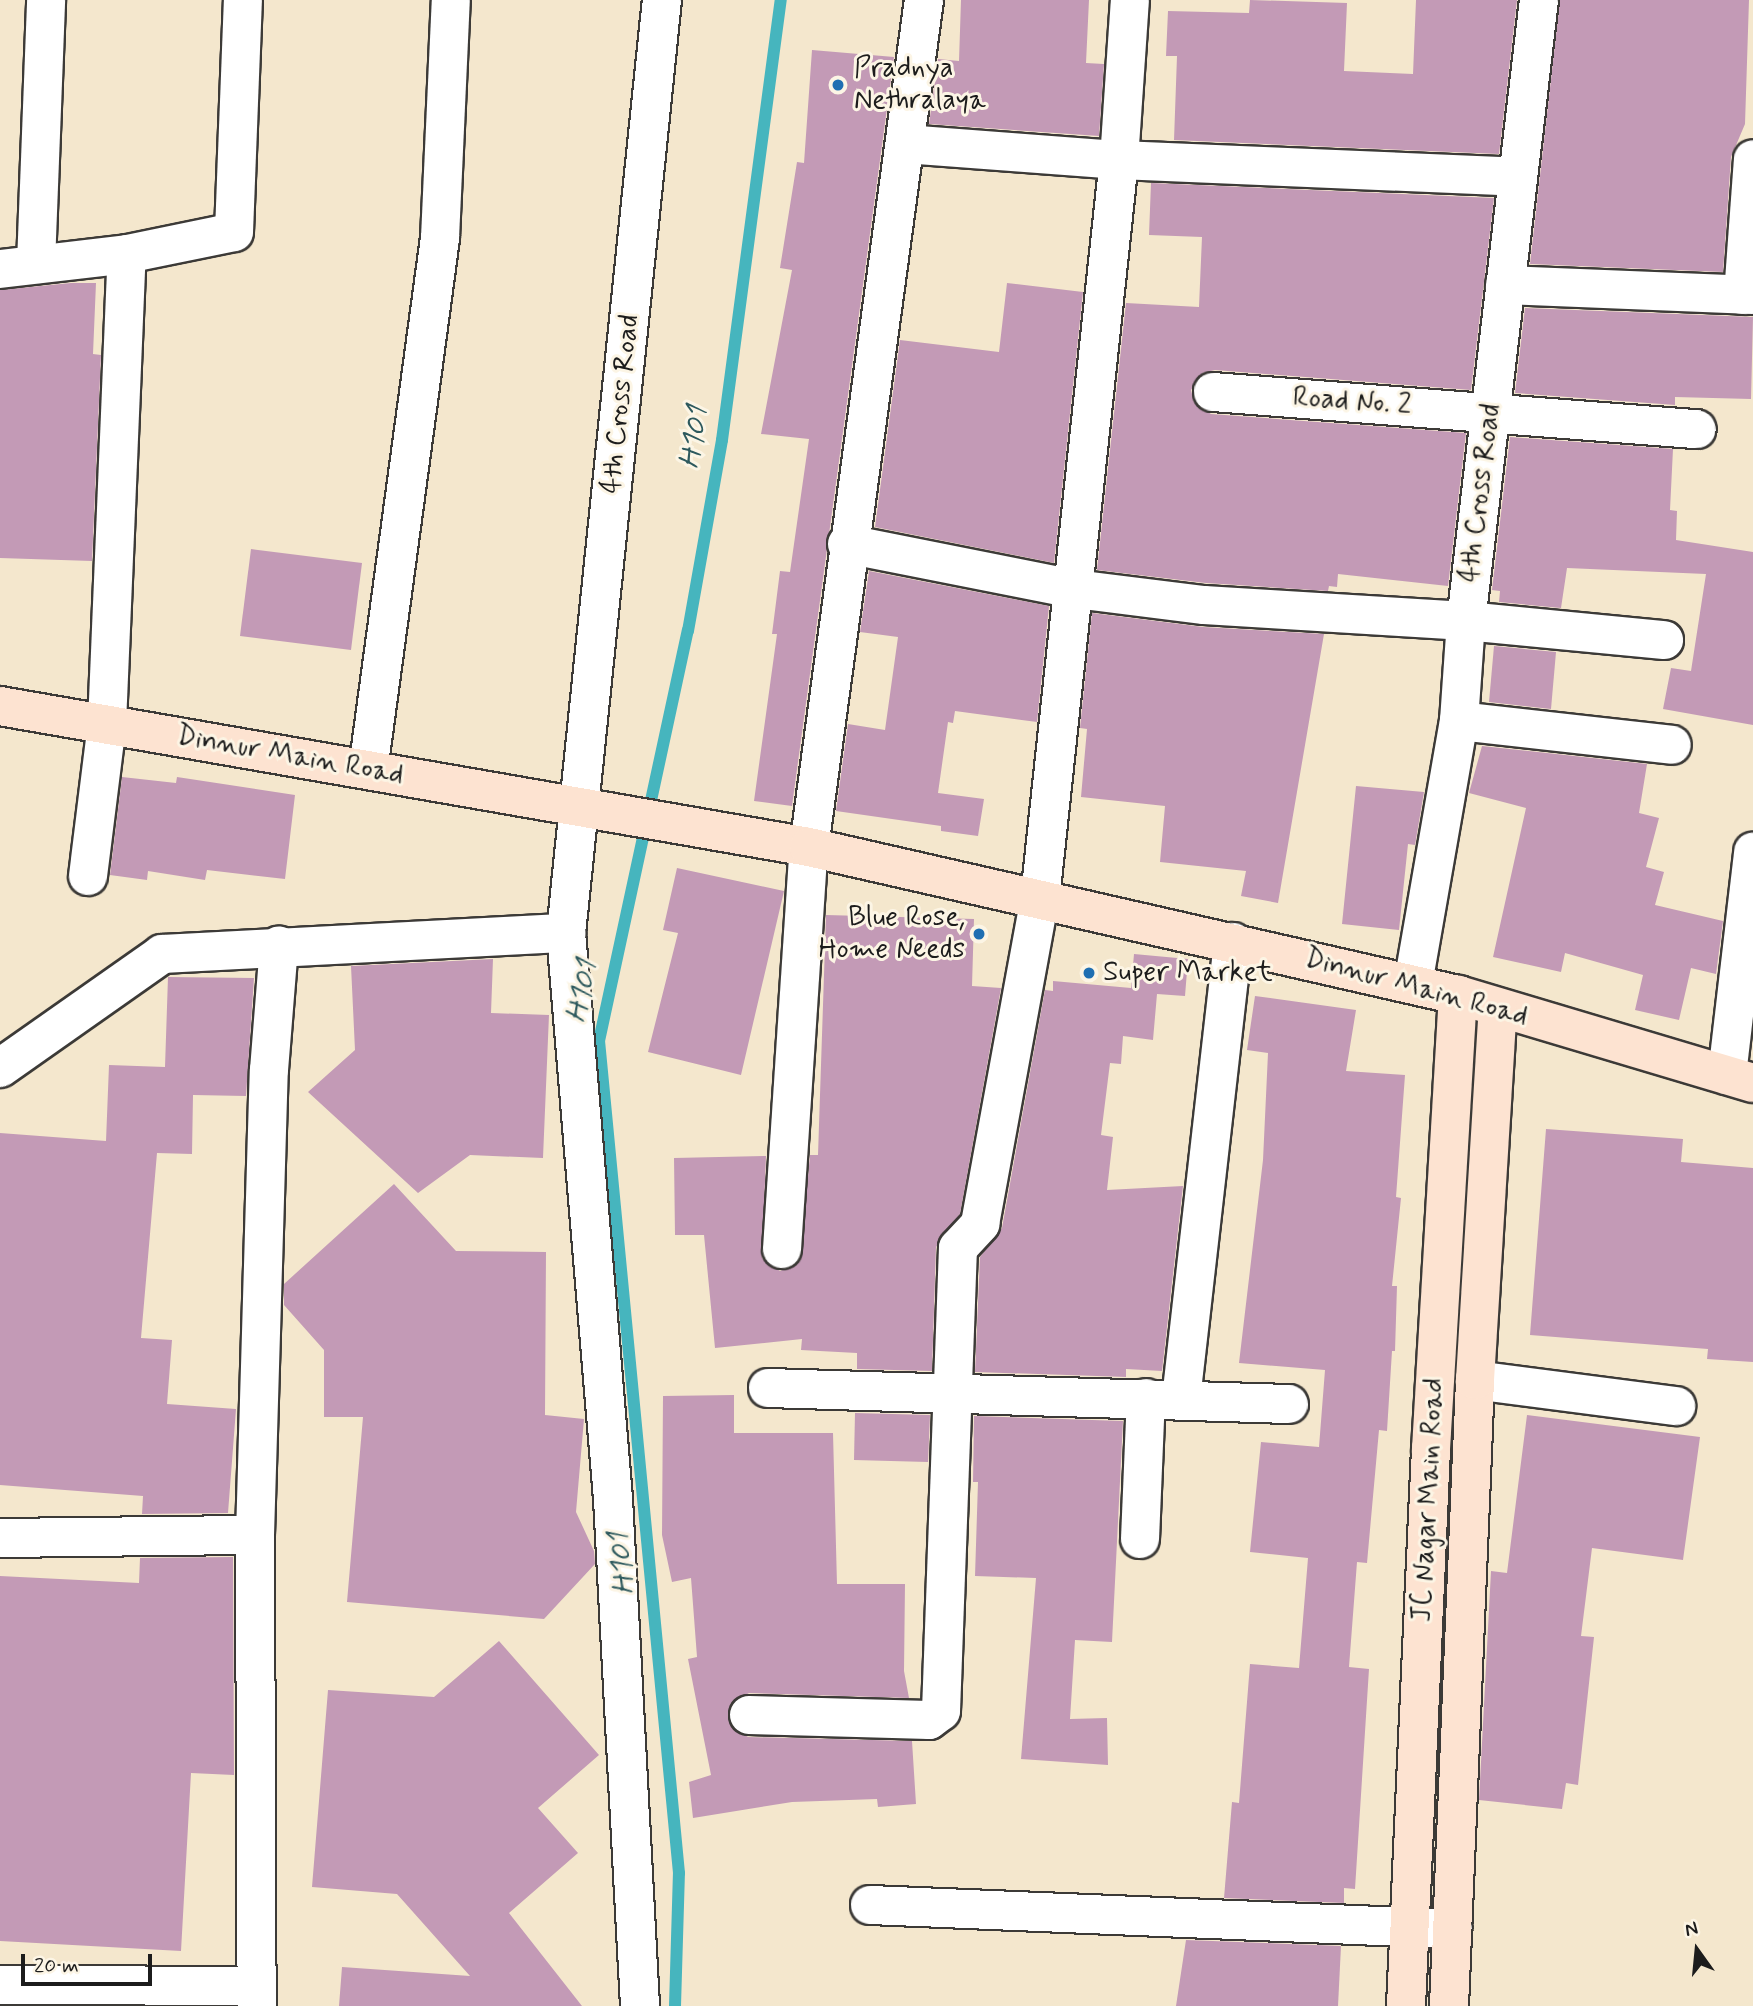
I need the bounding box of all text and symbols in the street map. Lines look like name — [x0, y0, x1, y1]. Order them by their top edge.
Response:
place label: Pradnya Nethralaya — [854, 52, 986, 118]
marker: Pradnya Nethralaya — [828, 75, 848, 95]
street label: 4th Cross Road — [595, 314, 647, 494]
street label: Road No. 2 — [1291, 381, 1413, 423]
street label: 4th Cross Road — [1453, 403, 1509, 583]
water label: H101 — [672, 405, 718, 471]
street label: Dinnur Main Road — [180, 721, 400, 791]
place label: Blue Rose, Home Needs — [818, 901, 965, 967]
marker: Blue Rose, Home Needs — [971, 926, 987, 942]
street label: Dinnur Main Road — [1307, 944, 1525, 1032]
place label: Super Market — [1103, 956, 1270, 990]
water label: H101 — [559, 958, 607, 1026]
marker: Super Market — [1081, 965, 1097, 981]
street label: JC Nagar Main Road — [1406, 1377, 1452, 1623]
water label: H101 — [602, 1532, 644, 1596]
north arrow — [1662, 1915, 1732, 1985]
text: N — [1682, 1916, 1701, 1943]
scale bar — [24, 1940, 156, 1984]
text: 20 m — [34, 1952, 79, 1980]

